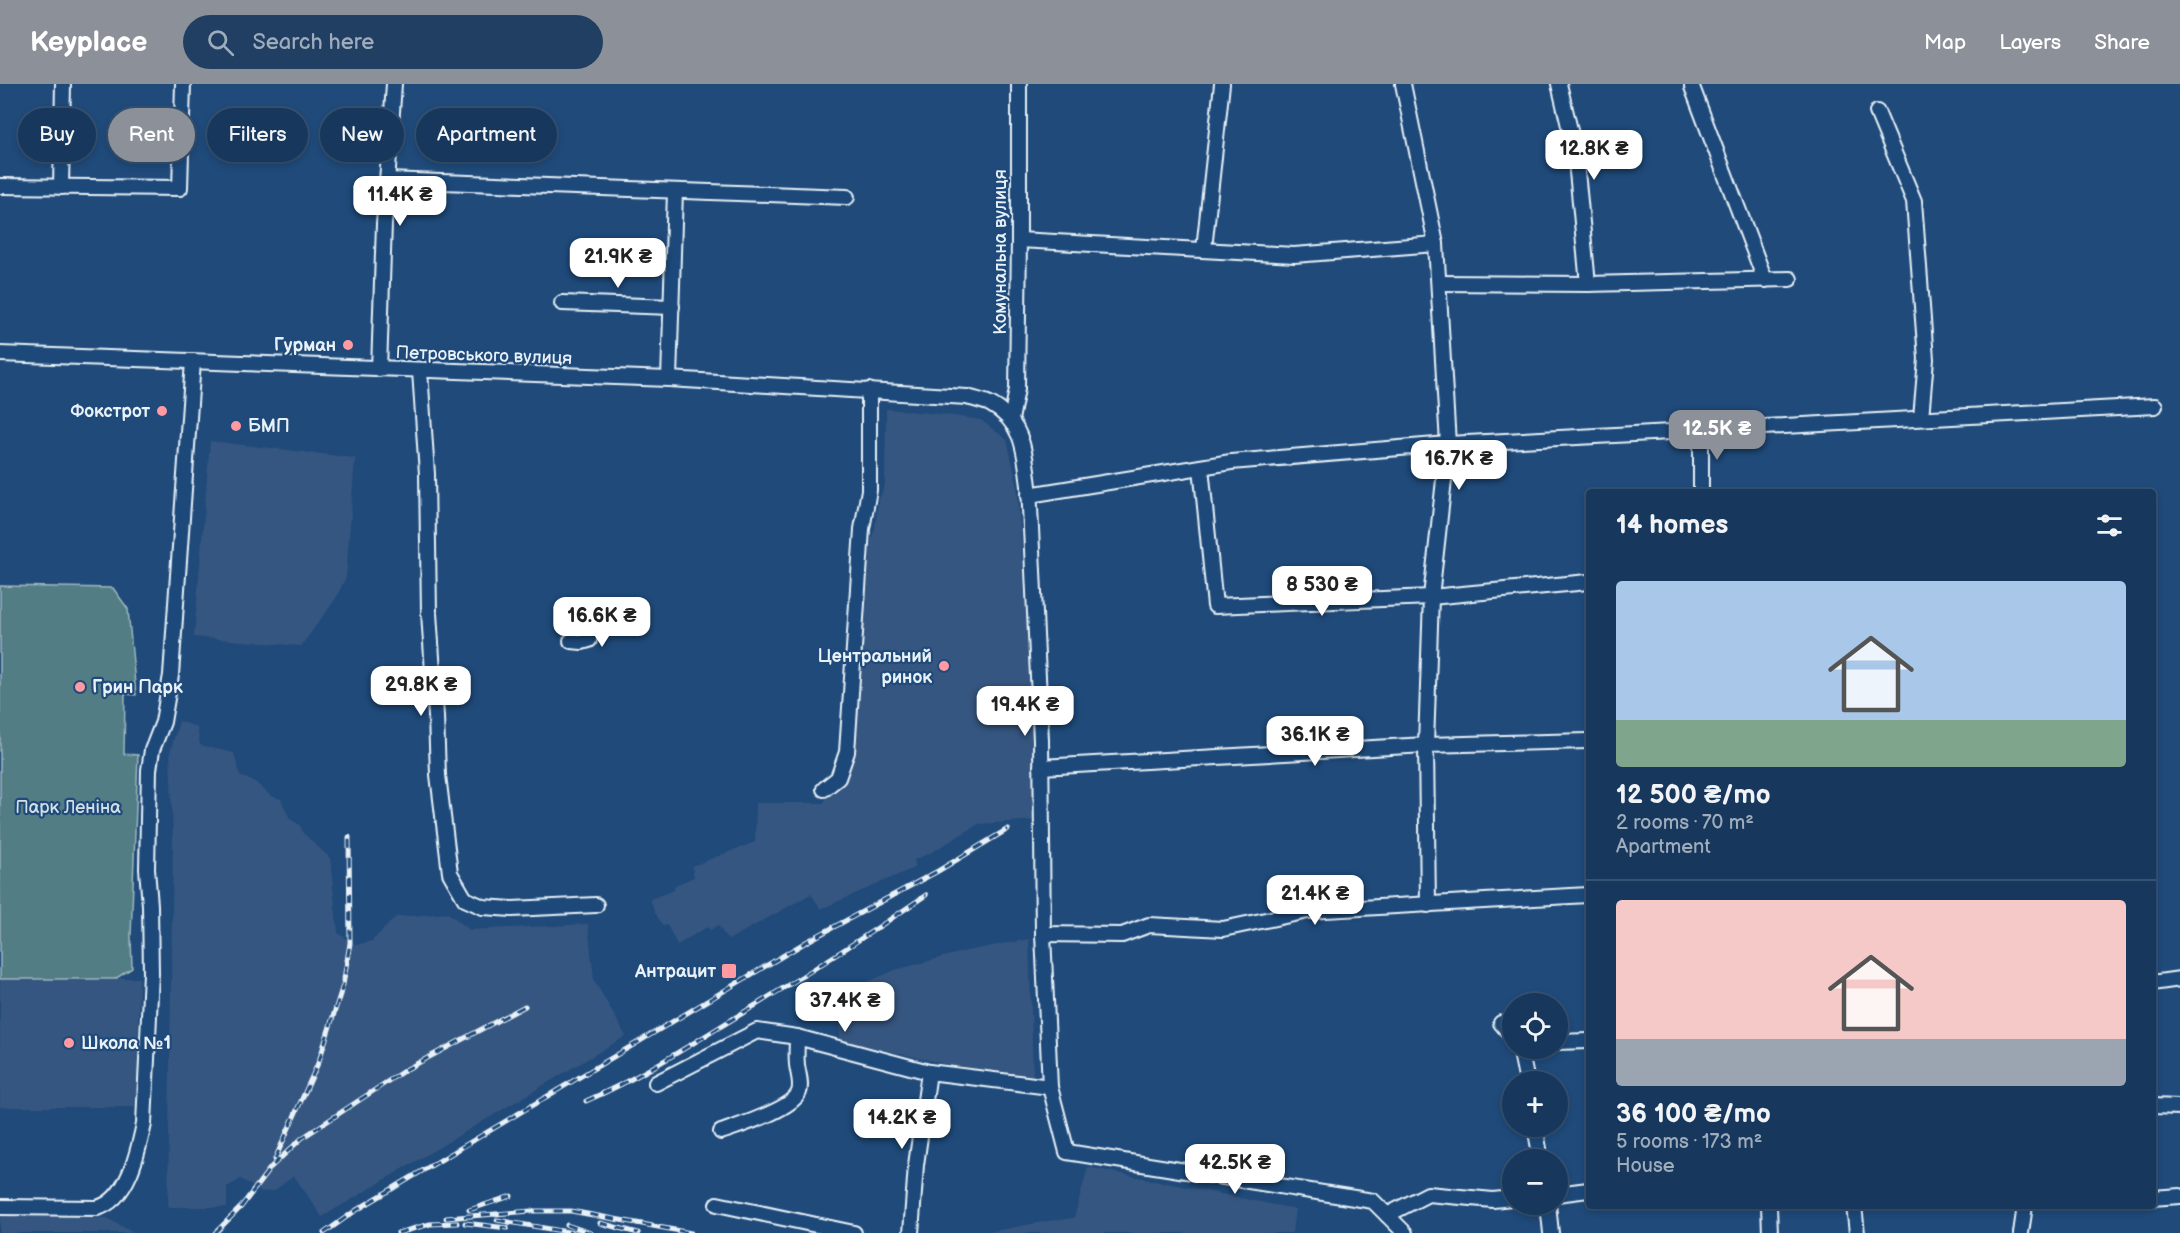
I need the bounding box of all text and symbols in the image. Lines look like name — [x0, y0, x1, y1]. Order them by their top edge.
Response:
search box — [183, 15, 603, 69]
text: Keyplace — [30, 26, 147, 59]
icon: search — [204, 26, 237, 59]
text: Search here — [252, 29, 374, 56]
text: Map — [1924, 30, 1966, 55]
text: Layers — [1999, 30, 2061, 55]
text: Share — [2094, 30, 2150, 55]
chip: Buy — [18, 108, 96, 162]
chip: Rent — [108, 108, 195, 162]
chip: Filters — [207, 108, 308, 162]
chip: New — [320, 108, 404, 162]
chip: Apartment — [416, 108, 557, 162]
pin: 12.8K ₴ — [1539, 130, 1649, 181]
text: 12.8K ₴ — [1559, 137, 1629, 161]
street label: Комунальна вулиця — [990, 169, 1011, 335]
pin: 11.4K ₴ — [345, 176, 455, 227]
text: 11.4K ₴ — [367, 183, 433, 207]
pin: 21.9K ₴ — [563, 238, 673, 289]
text: 21.9K ₴ — [584, 245, 652, 269]
place label: Гурман — [274, 335, 336, 356]
marker: Гурман — [341, 338, 355, 352]
street label: Петровського вулиця — [395, 342, 573, 369]
place label: Фокстрот — [70, 401, 150, 422]
marker: Фокстрот — [155, 404, 169, 418]
pin: 12.5K ₴ — [1662, 410, 1772, 461]
place label: БМП — [248, 416, 290, 437]
text: 12.5K ₴ — [1683, 417, 1751, 441]
marker: БМП — [229, 419, 243, 433]
pin: 16.7K ₴ — [1404, 440, 1514, 491]
text: 16.7K ₴ — [1425, 447, 1493, 471]
icon: filters — [2093, 509, 2126, 542]
text: 14 homes — [1616, 510, 1728, 541]
pin: 8 530 ₴ — [1267, 566, 1377, 617]
text: 8 530 ₴ — [1286, 573, 1358, 597]
pin: 16.6K ₴ — [547, 597, 657, 648]
text: 16.6K ₴ — [567, 604, 637, 628]
icon: home — [1817, 620, 1925, 728]
place label: Центральний ринок — [818, 646, 932, 688]
marker: Центральний ринок — [937, 659, 951, 673]
pin: 29.8K ₴ — [366, 666, 476, 717]
text: 29.8K ₴ — [385, 673, 457, 697]
place label: Грин Парк — [92, 677, 183, 698]
marker: Грин Парк — [73, 680, 87, 694]
pin: 19.4K ₴ — [970, 686, 1080, 737]
text: 19.4K ₴ — [991, 693, 1059, 717]
pin: 36.1K ₴ — [1260, 716, 1370, 767]
text: 36.1K ₴ — [1281, 723, 1349, 747]
text: 12 500 ₴/mo — [1616, 780, 1770, 811]
park label: Парк Леніна — [15, 797, 121, 818]
text: 2 rooms · 70 m² — [1616, 811, 1754, 835]
text: Apartment — [1616, 835, 1711, 859]
pin: 21.4K ₴ — [1260, 875, 1370, 926]
text: 21.4K ₴ — [1281, 882, 1349, 906]
icon: home — [1817, 939, 1925, 1047]
place label: Антрацит — [634, 961, 716, 982]
marker: Антрацит — [720, 962, 738, 980]
pin: 37.4K ₴ — [790, 982, 900, 1033]
text: 37.4K ₴ — [809, 989, 881, 1013]
map controls — [1502, 993, 1568, 1215]
button: locate — [1502, 993, 1568, 1059]
place label: Школа №1 — [81, 1033, 171, 1054]
marker: Школа №1 — [62, 1036, 76, 1050]
button: + — [1502, 1071, 1568, 1137]
pin: 14.2K ₴ — [847, 1099, 957, 1150]
text: 36 100 ₴/mo — [1616, 1099, 1771, 1130]
text: 14.2K ₴ — [868, 1106, 936, 1130]
text: 5 rooms · 173 m² — [1616, 1130, 1762, 1154]
pin: 42.5K ₴ — [1180, 1144, 1290, 1195]
button: − — [1502, 1149, 1568, 1215]
text: 42.5K ₴ — [1199, 1151, 1271, 1175]
text: House — [1616, 1154, 1675, 1178]

